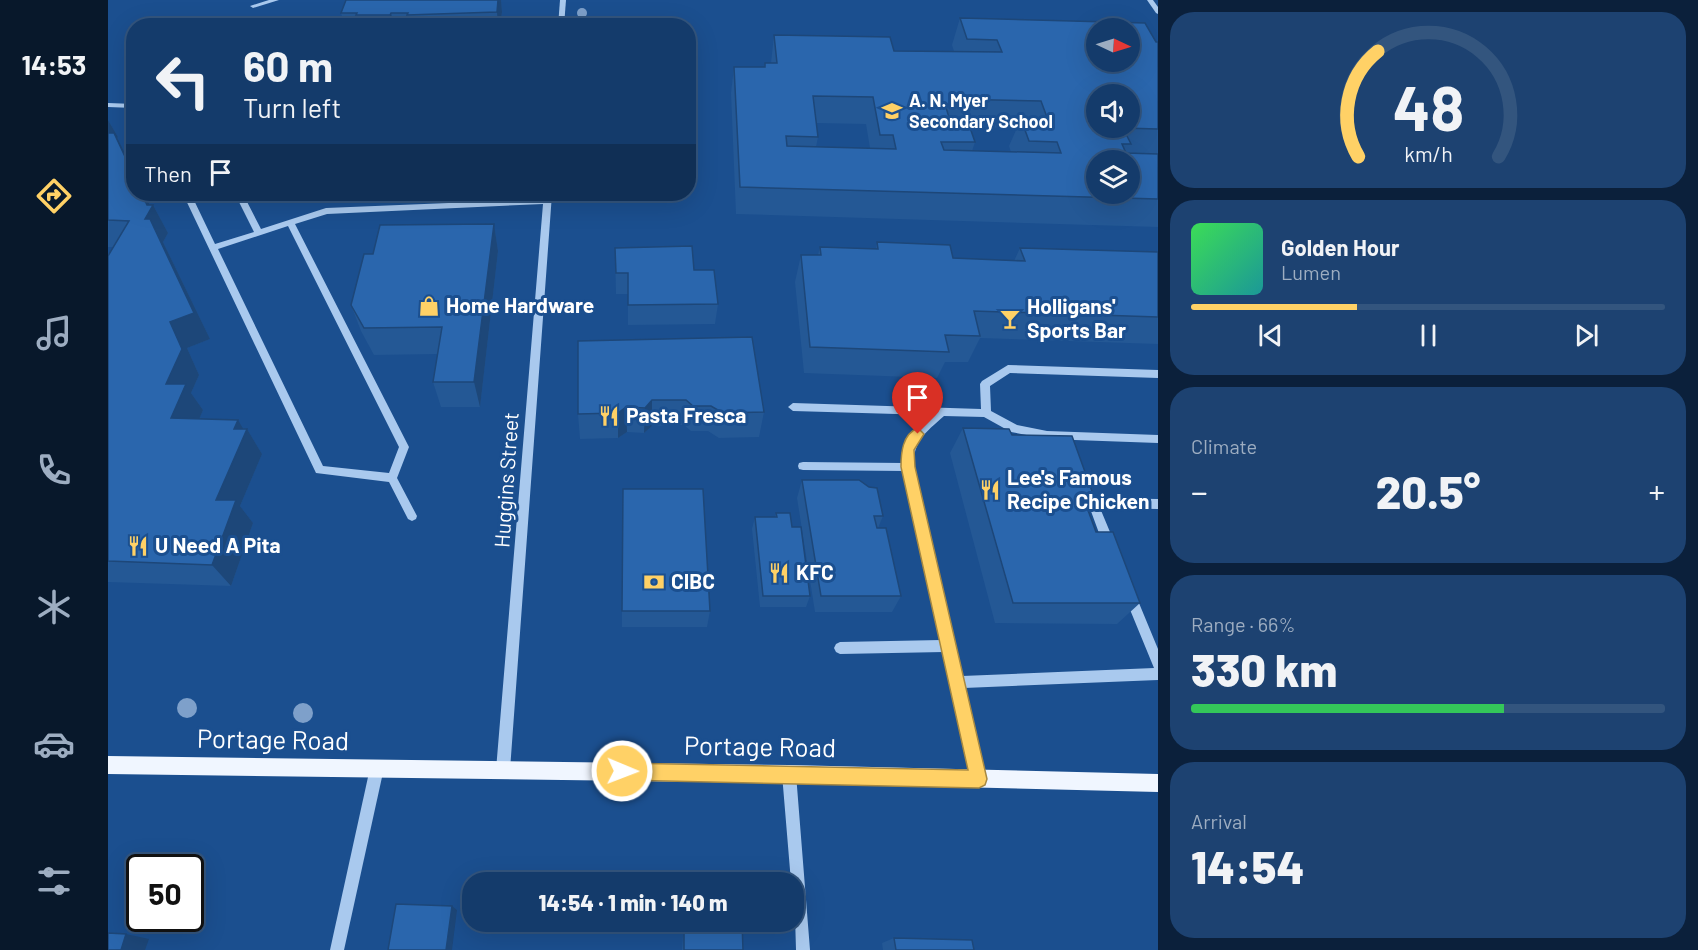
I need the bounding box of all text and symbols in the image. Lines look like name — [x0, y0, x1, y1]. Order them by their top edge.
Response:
north arrow — [1086, 18, 1140, 72]
map controls — [1086, 18, 1140, 204]
text: 60 m — [243, 40, 333, 90]
icon: left — [144, 42, 222, 120]
text: 14:53 — [22, 48, 86, 80]
text: 48 — [1392, 69, 1464, 143]
button: sound — [1086, 84, 1140, 138]
place label: A. N. Myer Secondary School — [909, 89, 1053, 132]
text: Turn left — [243, 91, 341, 123]
school or university icon: A. N. Myer Secondary School — [880, 99, 904, 123]
text: km/h — [1404, 141, 1452, 166]
button: layers — [1086, 150, 1140, 204]
icon: arrive — [204, 156, 237, 189]
text: Then — [144, 160, 192, 186]
icon: directions — [33, 175, 75, 217]
text: Golden Hour — [1281, 234, 1399, 260]
text: Lumen — [1281, 260, 1341, 284]
place label: Home Hardware — [446, 292, 594, 317]
place label: Holligans' Sports Bar — [1027, 293, 1126, 342]
shop icon: Home Hardware — [417, 294, 441, 318]
bar icon: Holligans' Sports Bar — [998, 307, 1022, 331]
icon: music — [33, 312, 75, 354]
icon: previous — [1254, 319, 1287, 352]
icon: pause — [1412, 319, 1445, 352]
icon: next — [1570, 319, 1603, 352]
pin — [892, 372, 943, 434]
icon: arrive — [901, 381, 934, 414]
place label: Pasta Fresca — [626, 402, 746, 427]
restaurant icon: Pasta Fresca — [597, 404, 621, 428]
street label: Huggins Street — [488, 411, 523, 548]
text: Climate — [1191, 434, 1257, 458]
icon: phone — [33, 449, 75, 491]
place label: Lee's Famous Recipe Chicken — [1007, 464, 1149, 513]
text: 20.5° — [1376, 464, 1480, 518]
text: − — [1191, 471, 1208, 511]
text: + — [1649, 471, 1665, 511]
restaurant icon: Lee's Famous Recipe Chicken — [978, 478, 1002, 502]
place label: U Need A Pita — [155, 532, 281, 557]
restaurant icon: U Need A Pita — [126, 534, 150, 558]
place label: KFC — [796, 559, 834, 584]
restaurant icon: KFC — [767, 561, 791, 585]
place label: CIBC — [671, 568, 715, 593]
bank icon: CIBC — [642, 570, 666, 594]
icon: climate — [33, 586, 75, 628]
text: Range · 66% — [1191, 612, 1295, 636]
text: 330 km — [1191, 642, 1337, 696]
street label: Portage Road — [197, 722, 349, 755]
icon: car — [33, 723, 75, 765]
street label: Portage Road — [684, 729, 836, 762]
position arrow — [590, 739, 654, 803]
text: Arrival — [1191, 809, 1247, 833]
text: 14:54 — [1191, 839, 1305, 893]
speed limit sign: 50 — [126, 854, 204, 932]
icon: filters — [33, 860, 75, 902]
text: 14:54 · 1 min · 140 m — [538, 889, 728, 915]

